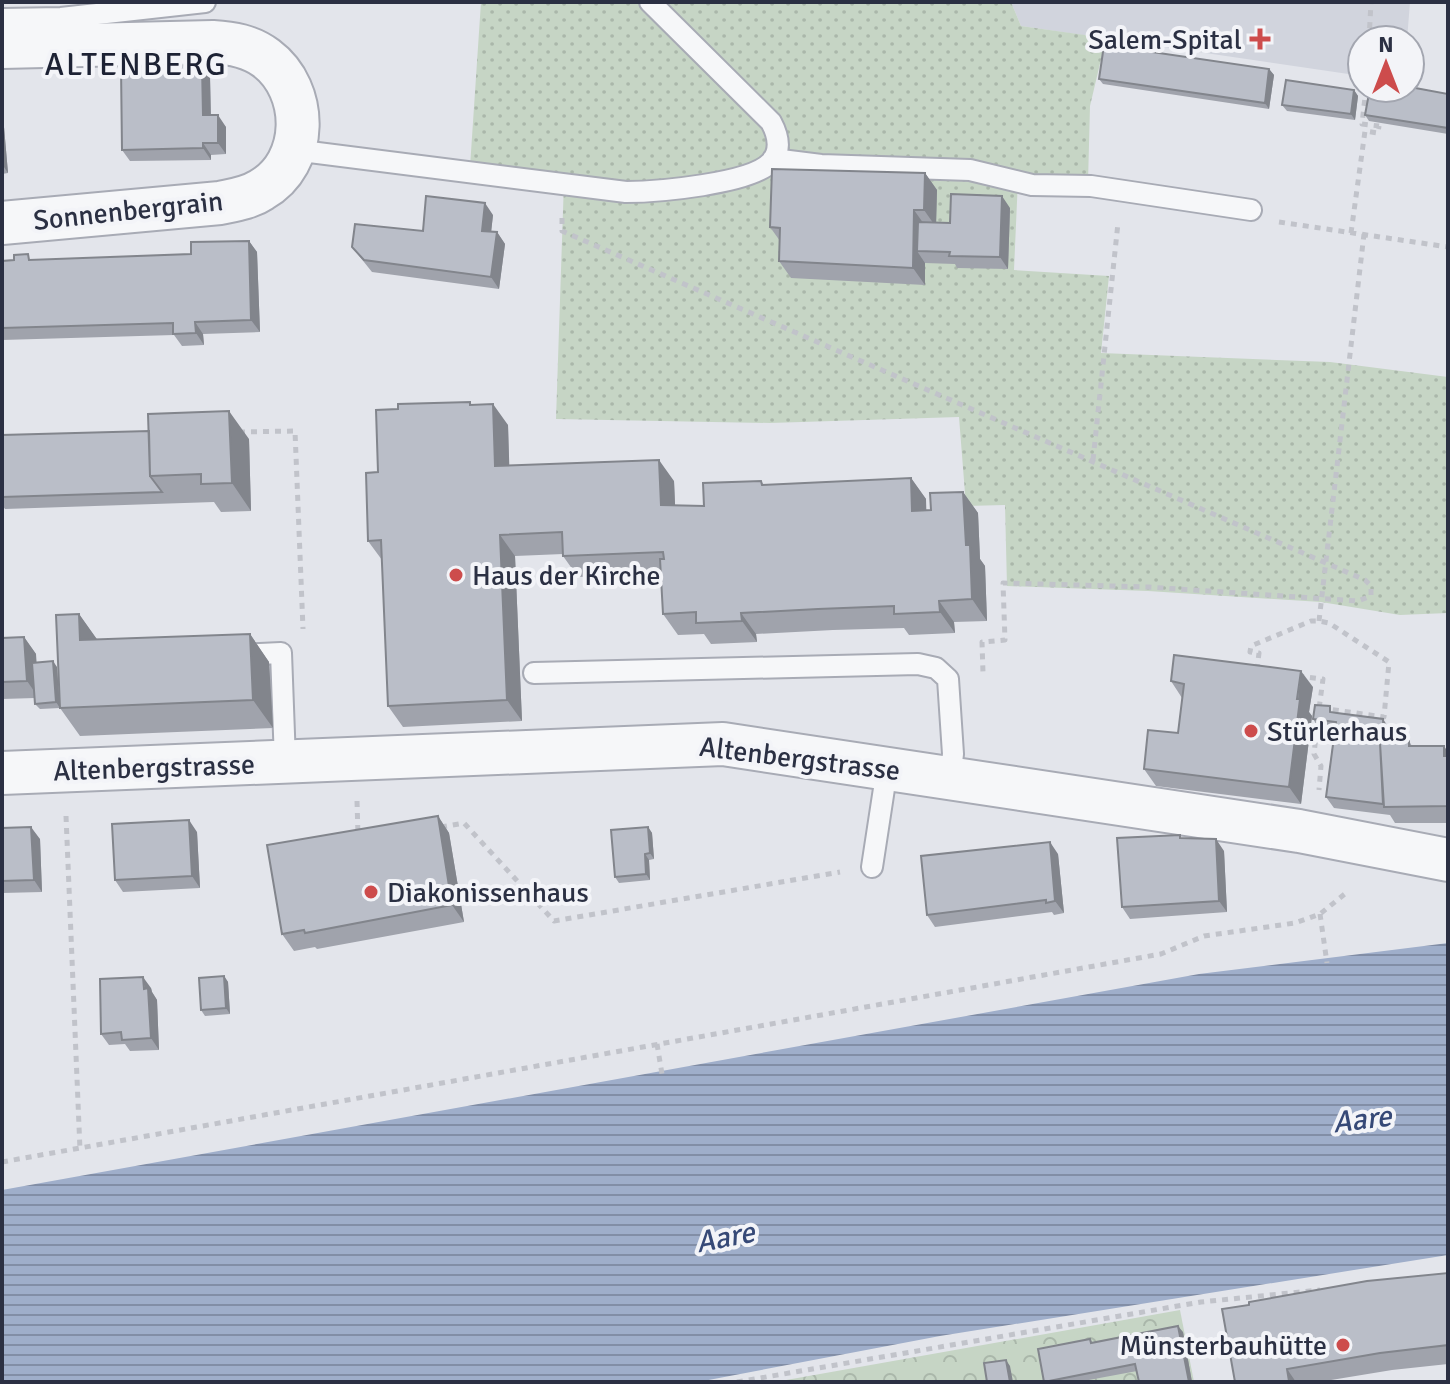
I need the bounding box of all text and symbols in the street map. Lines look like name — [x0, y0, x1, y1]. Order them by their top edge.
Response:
place label: Salem-Spital — [1088, 23, 1242, 57]
north arrow — [1346, 24, 1426, 104]
marker: Salem-Spital — [1249, 28, 1271, 50]
text: N — [1378, 31, 1394, 58]
district label: ALTENBERG — [44, 45, 228, 84]
street label: Sonnenbergrain — [31, 184, 225, 238]
place label: Haus der Kirche — [472, 559, 661, 593]
marker: Haus der Kirche — [447, 566, 465, 584]
place label: Stürlerhaus — [1267, 715, 1407, 749]
marker: Stürlerhaus — [1242, 722, 1260, 740]
street label: Altenbergstrasse — [698, 730, 902, 788]
street label: Altenbergstrasse — [53, 747, 256, 789]
place label: Diakonissenhaus — [387, 876, 589, 910]
marker: Diakonissenhaus — [362, 883, 380, 901]
water label: Aare — [1331, 1097, 1396, 1141]
water label: Aare — [693, 1213, 760, 1261]
place label: Münsterbauhütte — [1119, 1329, 1327, 1363]
marker: Münsterbauhütte — [1334, 1336, 1352, 1354]

